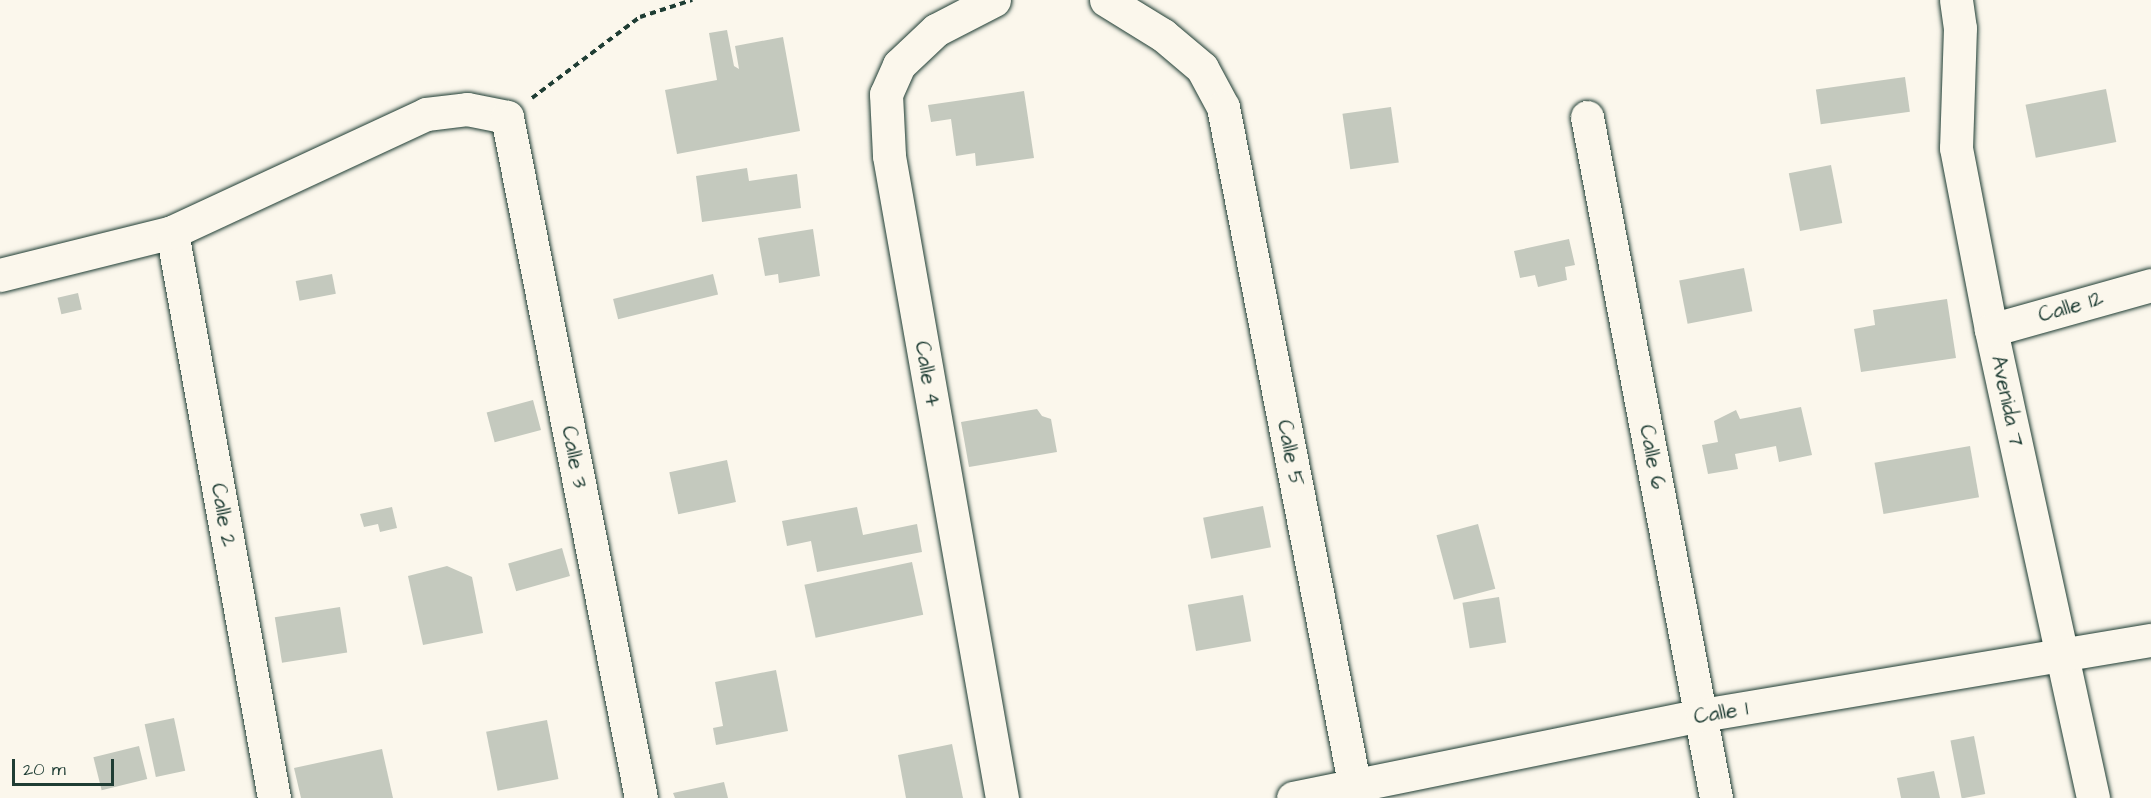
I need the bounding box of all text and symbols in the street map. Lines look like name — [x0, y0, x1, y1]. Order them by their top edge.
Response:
street label: Calle 12 — [2036, 286, 2106, 328]
street label: Calle 4 — [909, 339, 945, 409]
street label: Avenida 7 — [1985, 353, 2029, 449]
street label: Calle 5 — [1271, 418, 1309, 488]
street label: Calle 6 — [1633, 423, 1671, 491]
street label: Calle 3 — [556, 424, 592, 490]
street label: Calle 2 — [205, 481, 241, 549]
street label: Calle 1 — [1692, 696, 1750, 730]
scale bar — [15, 747, 117, 785]
text: 20 m — [23, 757, 66, 782]

